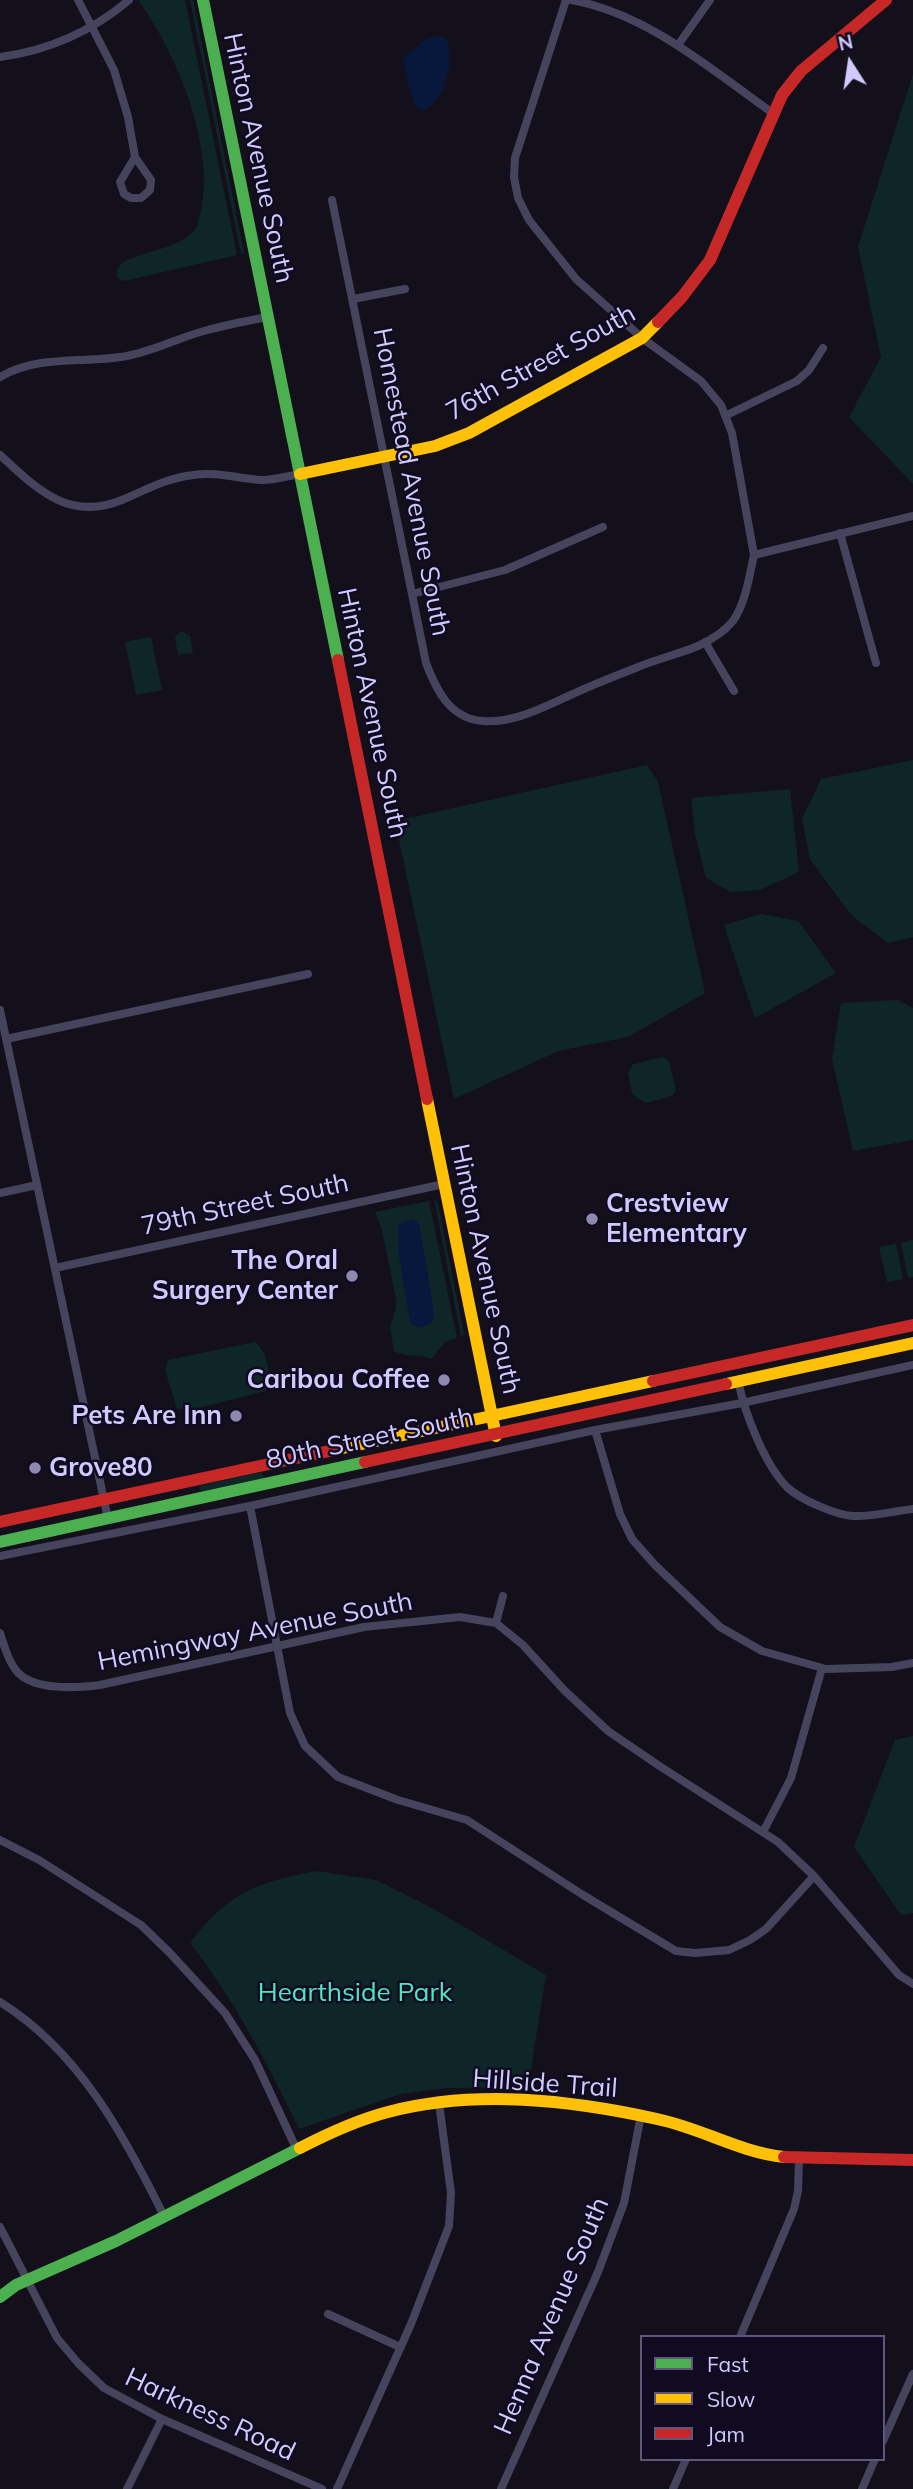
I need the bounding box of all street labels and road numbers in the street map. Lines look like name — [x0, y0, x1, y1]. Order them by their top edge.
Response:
street label: Hinton Avenue South — [216, 30, 300, 286]
street label: 76th Street South — [441, 298, 641, 428]
street label: Homestead Avenue South — [366, 325, 456, 639]
street label: Hinton Avenue South — [330, 585, 414, 841]
street label: Hinton Avenue South — [443, 1141, 527, 1397]
street label: 79th Street South — [138, 1168, 352, 1242]
street label: 80th Street South — [263, 1402, 477, 1476]
street label: Hemingway Avenue South — [95, 1586, 415, 1678]
street label: Hillside Trail — [472, 2063, 618, 2105]
street label: Henna Avenue South — [488, 2193, 616, 2439]
street label: Harkness Road — [120, 2362, 300, 2468]

